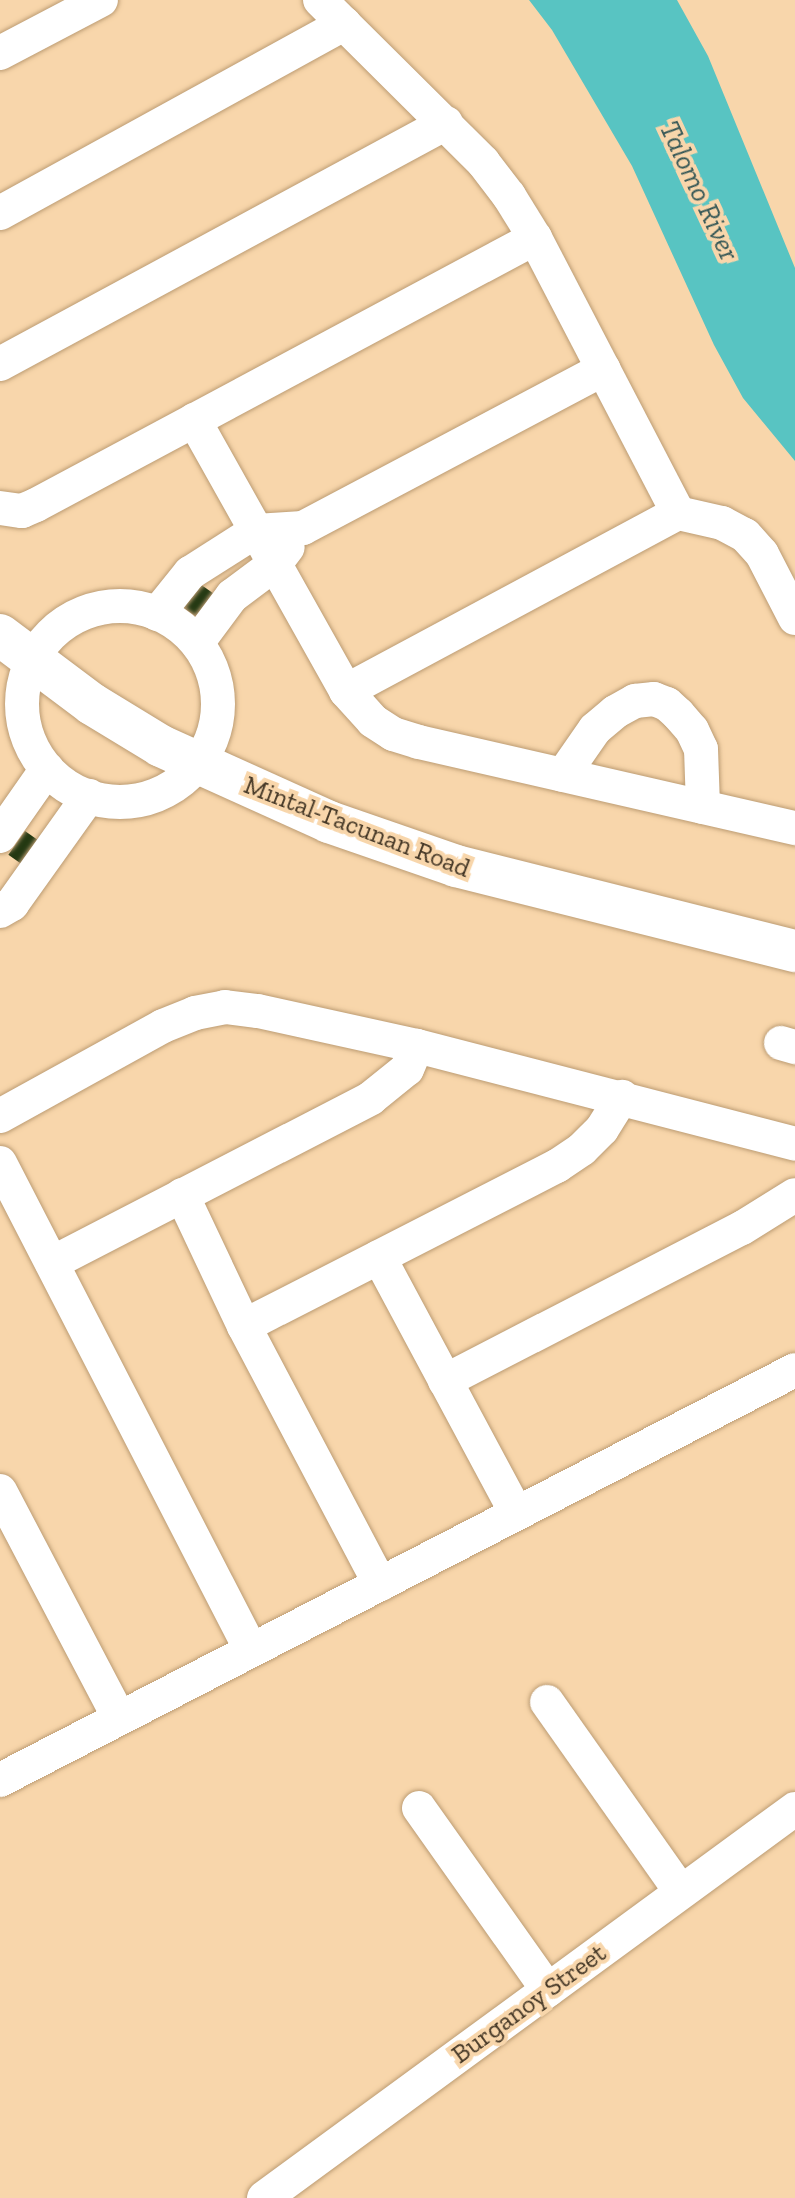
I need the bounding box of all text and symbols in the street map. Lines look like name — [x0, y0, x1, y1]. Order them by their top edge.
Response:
water label: Talomo River — [652, 116, 746, 266]
street label: Mintal-Tacunan Road — [240, 769, 474, 885]
street label: Burganoy Street — [446, 1937, 612, 2071]

